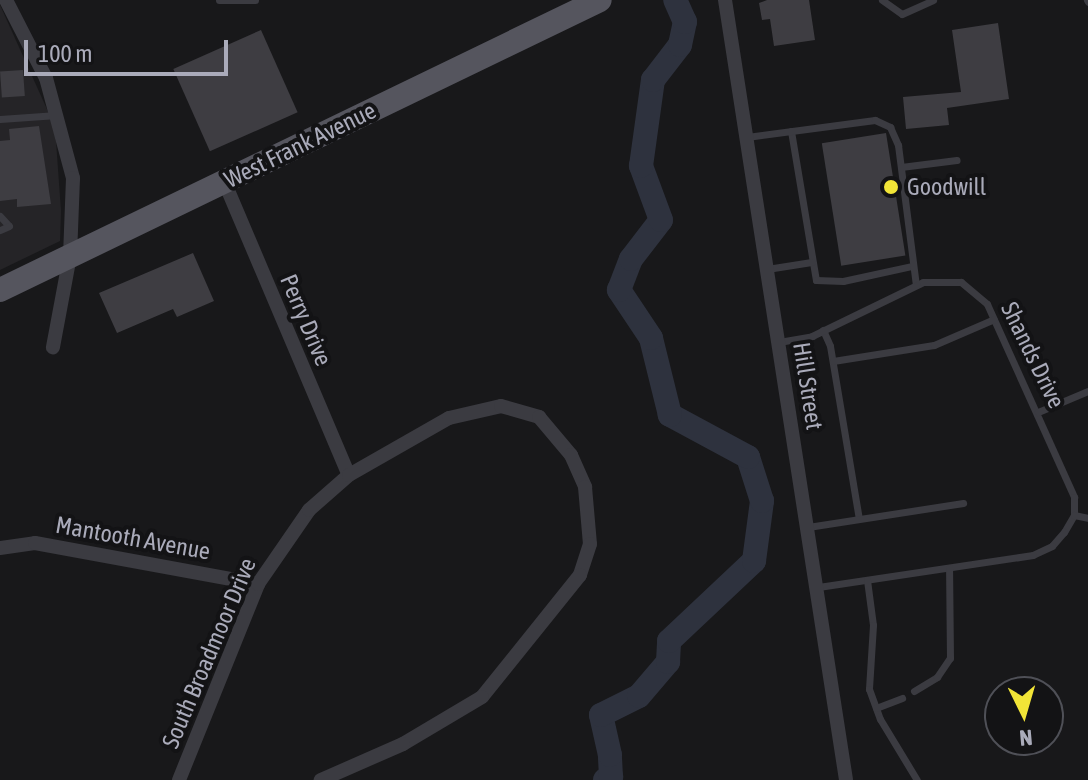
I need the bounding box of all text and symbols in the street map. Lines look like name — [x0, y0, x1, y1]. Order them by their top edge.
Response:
scale bar — [28, 24, 232, 74]
text: 100 m — [38, 40, 92, 67]
street label: West Frank Avenue — [219, 96, 381, 194]
place label: Goodwill — [907, 173, 986, 201]
marker: Goodwill — [882, 178, 900, 196]
street label: Perry Drive — [274, 270, 338, 370]
street label: Shands Drive — [995, 297, 1071, 413]
street label: Hill Street — [787, 340, 829, 432]
street label: Mantooth Avenue — [53, 510, 213, 566]
street label: South Broadmoor Drive — [156, 554, 262, 752]
north arrow — [984, 676, 1064, 756]
text: N — [1018, 724, 1034, 751]

